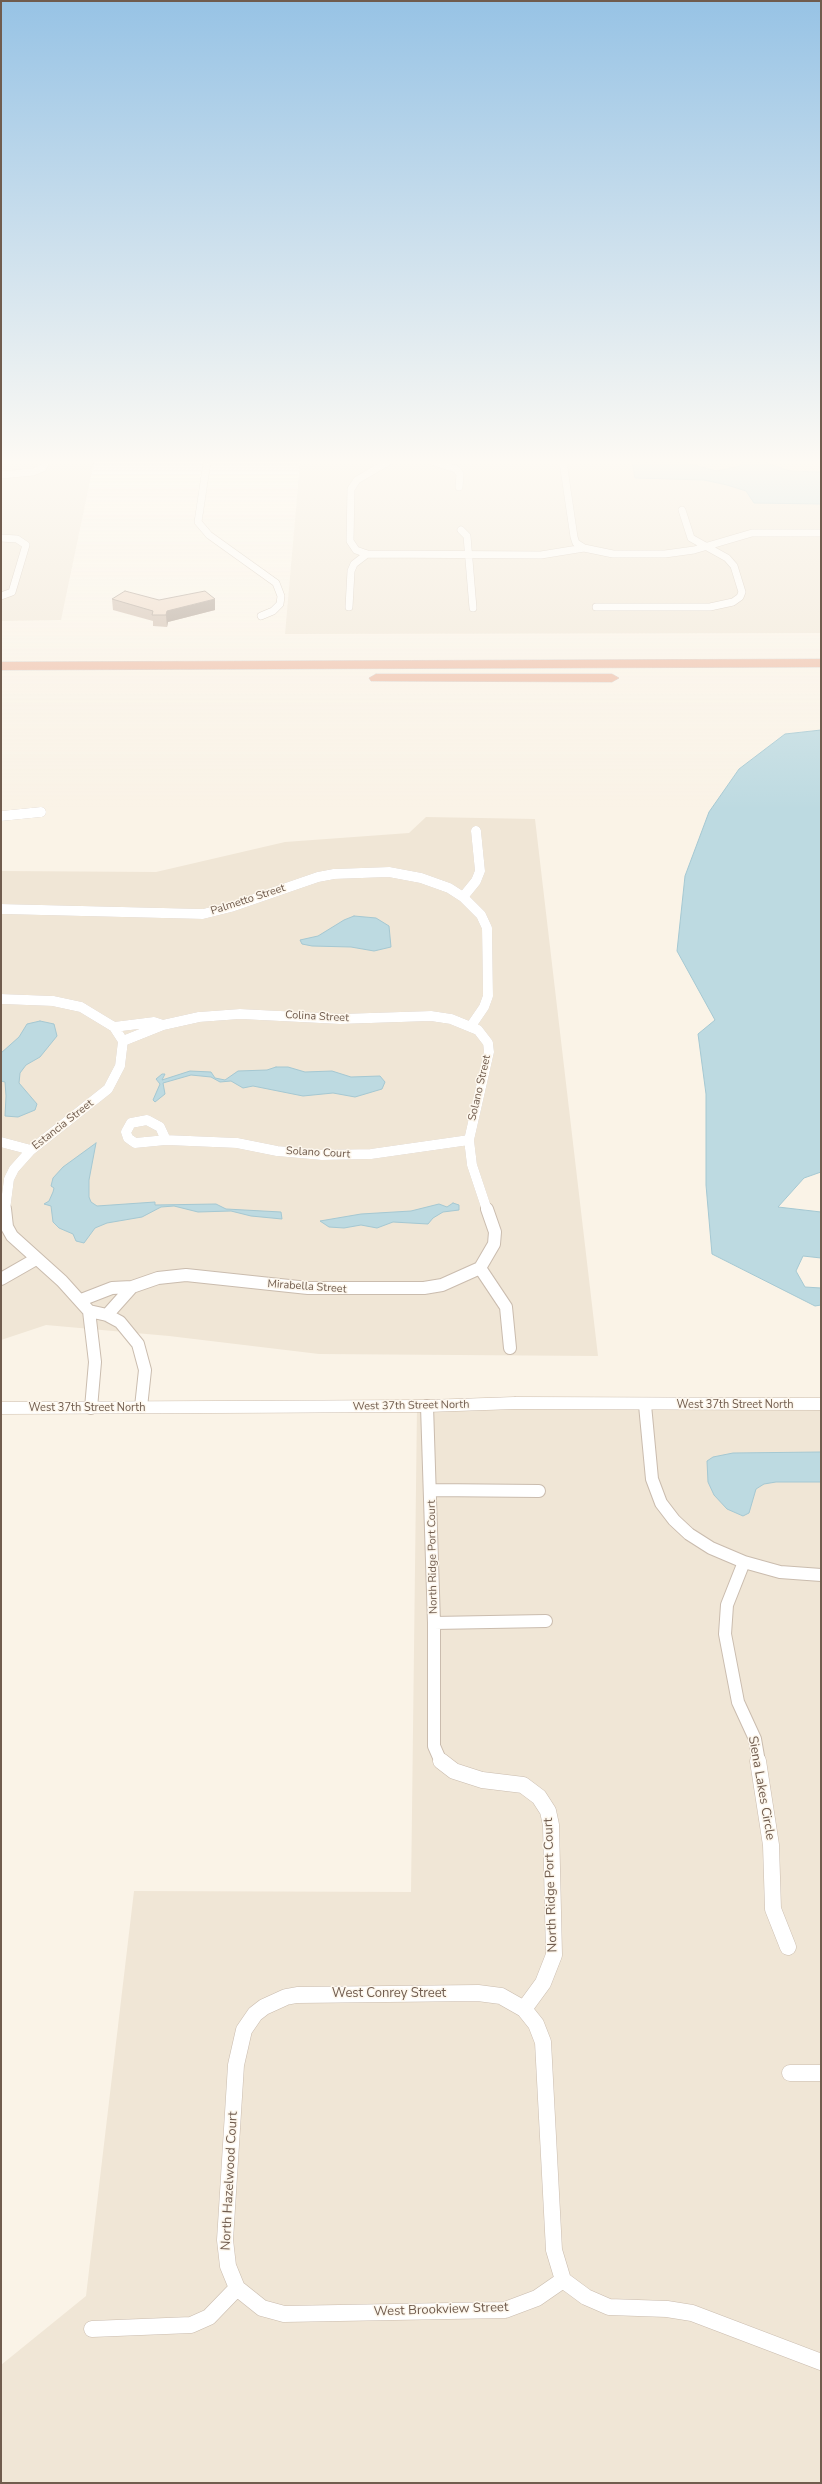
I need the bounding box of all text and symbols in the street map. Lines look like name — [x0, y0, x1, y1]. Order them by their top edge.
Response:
street label: Palmetto Street — [209, 882, 287, 918]
street label: Colina Street — [285, 1009, 349, 1025]
street label: Solano Street — [466, 1054, 494, 1122]
street label: Estancia Street — [30, 1097, 96, 1153]
street label: Solano Court — [285, 1145, 351, 1161]
street label: Mirabella Street — [267, 1278, 347, 1296]
street label: West 37th Street North — [353, 1398, 469, 1414]
street label: West 37th Street North — [677, 1398, 793, 1412]
street label: West 37th Street North — [29, 1401, 145, 1415]
street label: North Ridge Port Court — [425, 1500, 441, 1614]
street label: Siena Lakes Circle — [744, 1735, 778, 1841]
street label: North Ridge Port Court — [541, 1817, 561, 1953]
street label: West Conrey Street — [332, 1986, 446, 2002]
street label: North Hazelwood Court — [219, 2111, 241, 2251]
street label: West Brookview Street — [373, 2300, 509, 2320]

